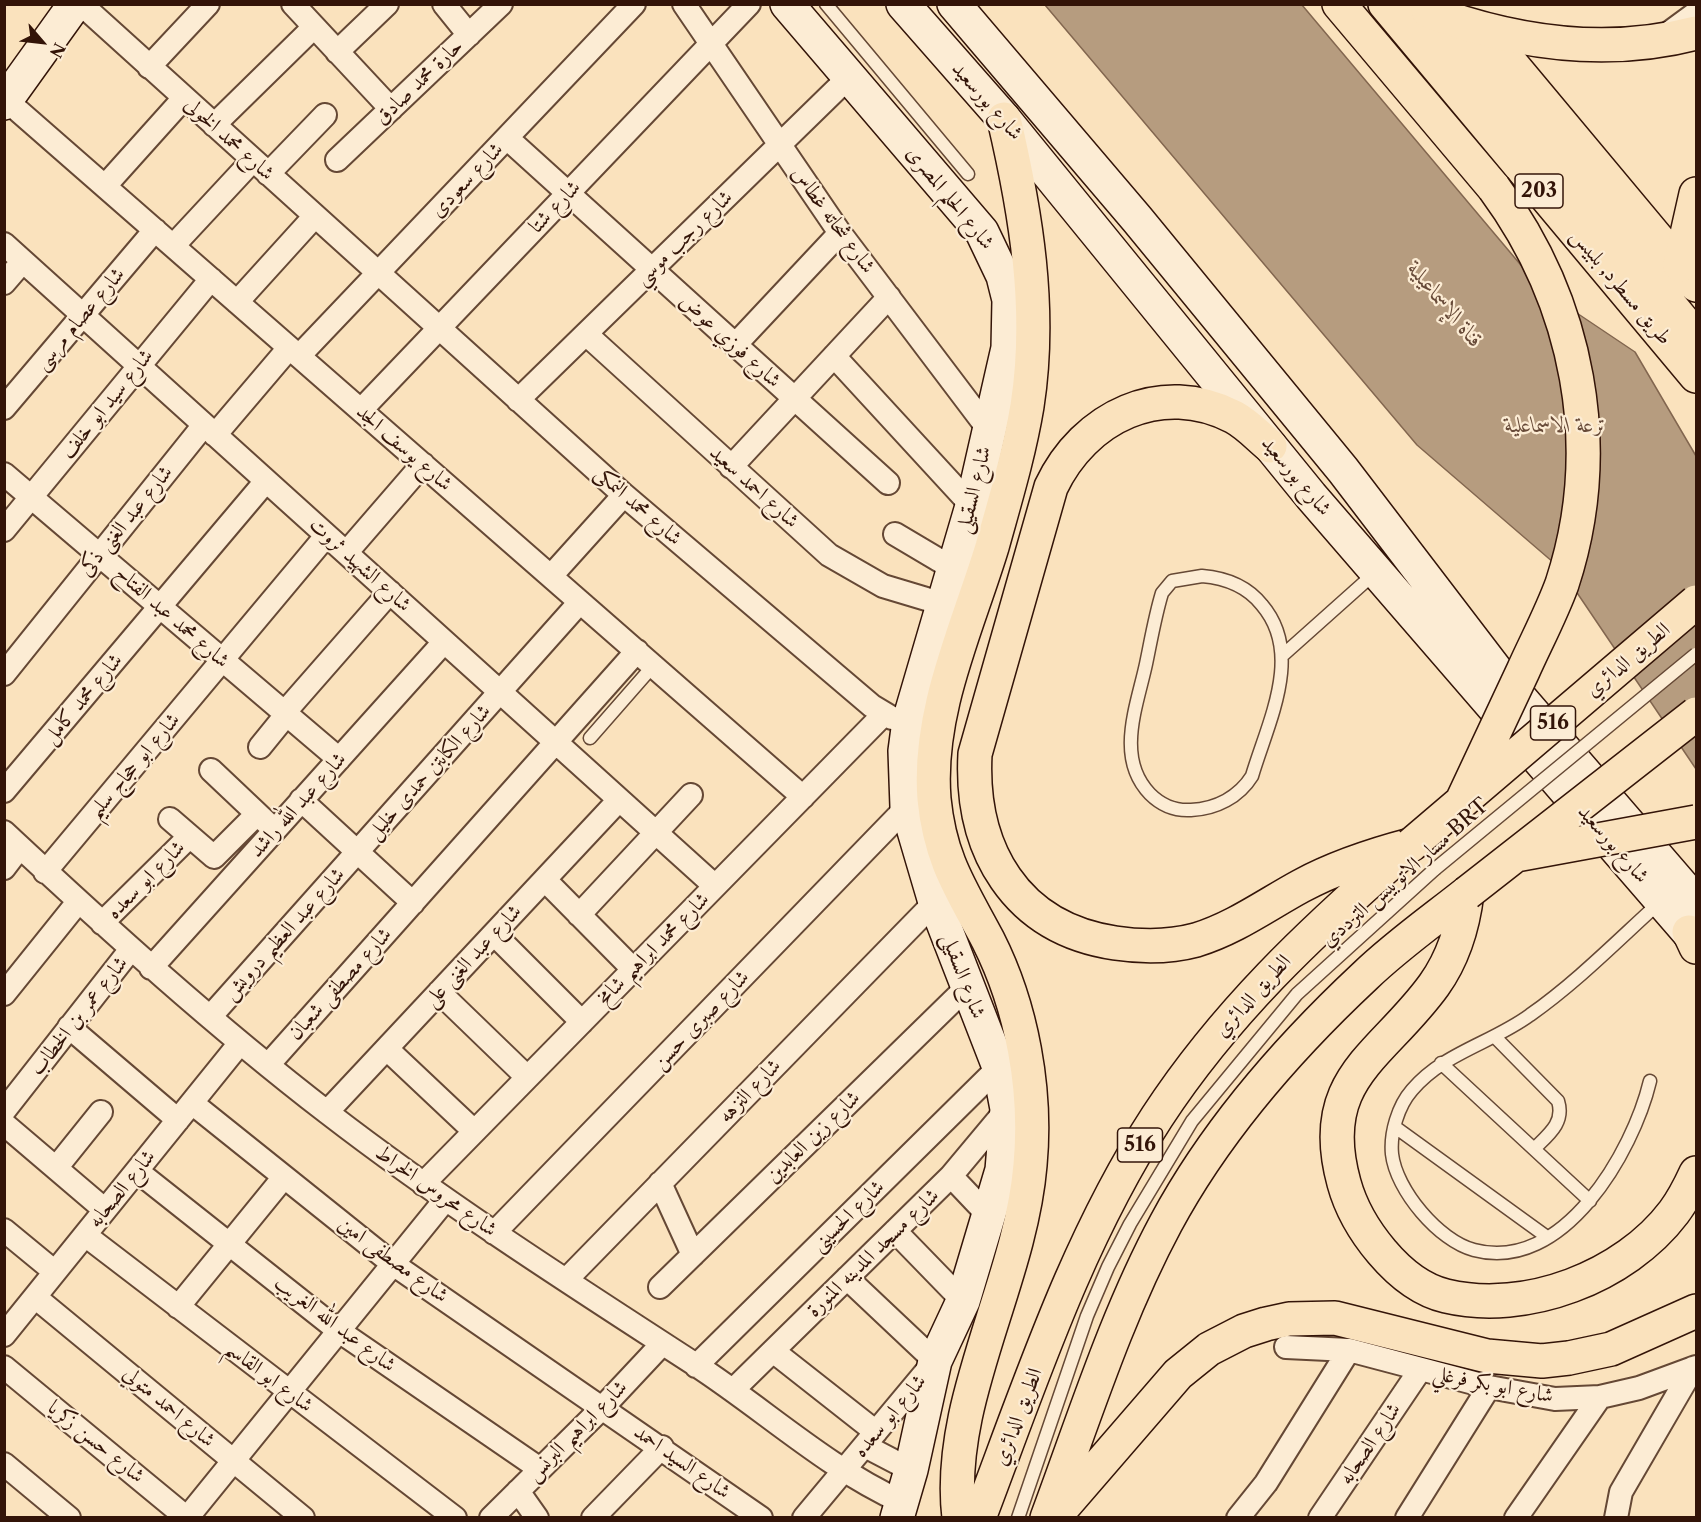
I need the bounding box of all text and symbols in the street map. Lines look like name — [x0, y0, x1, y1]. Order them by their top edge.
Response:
north arrow — [12, 12, 72, 72]
street label: حارة محمد صادق — [369, 34, 469, 130]
text: N — [46, 40, 70, 61]
street label: شارع بورسعيد — [946, 56, 1028, 146]
street label: شارع محمد الخولى — [179, 92, 279, 186]
street label: شارع سعودى — [425, 137, 509, 223]
street label: شارع الحلم المصرى — [901, 141, 999, 255]
street label: شارع شحاته غطاس — [786, 161, 880, 279]
road number: 203 — [1515, 174, 1563, 208]
street label: شارع شتا — [524, 175, 586, 239]
street label: شارع رجب موسي — [630, 185, 738, 291]
street label: طريق مسطرد, بلبيس — [1565, 224, 1677, 350]
water label: قناة الإسماعيلية — [1401, 257, 1489, 353]
street label: شارع عصام مرسى — [30, 262, 130, 376]
street label: شارع فوزي عوض — [674, 289, 786, 393]
street label: شارع سيد ابو خلف — [55, 344, 159, 464]
street label: شارع يوسف الجد — [351, 399, 457, 497]
water label: ترعة الاسماعلية — [1505, 413, 1607, 439]
street label: شارع بورسعيد — [1255, 431, 1337, 521]
street label: شارع احمد سعيد — [704, 440, 804, 534]
street label: شارع السقيلى — [951, 444, 997, 536]
street label: شارع عبد الغنى ذكى — [74, 460, 178, 582]
street label: شارع محمد النمكى — [589, 461, 687, 551]
street label: شارع الشهيد ثروت — [304, 512, 416, 618]
street label: شارع محمد عبد الفتاح — [110, 560, 234, 674]
street label: الطريق الدائري — [1581, 617, 1675, 703]
street label: شارع محمد كامل — [38, 648, 128, 750]
street label: شارع الكابتن حمدى خليل — [362, 699, 496, 845]
road number: 516 — [1530, 706, 1576, 740]
street label: شارع ابو حجاج سليم — [82, 708, 186, 824]
street label: شارع عبد الله راشد — [244, 747, 352, 863]
street label: مسار الاتوبيس الترددي BRT — [1316, 793, 1494, 953]
street label: شارع بورسعيد — [1572, 799, 1654, 889]
street label: شارع ابو سعده — [101, 835, 191, 925]
street label: شارع عبد العظيم درويش — [218, 862, 350, 1006]
street label: شارع محمد ابراهيم شامخ — [591, 887, 715, 1011]
street label: شارع عبد الغنى على — [419, 899, 527, 1013]
street label: شارع مصطفى شعبان — [283, 922, 397, 1046]
street label: شارع السقيلى — [935, 930, 991, 1022]
street label: الطريق الدائري — [1209, 949, 1297, 1043]
street label: شارع عمر بن الخطاب — [25, 951, 133, 1081]
street label: شارع صبرى حسن — [647, 965, 755, 1075]
street label: شارع النزهه — [713, 1054, 787, 1128]
street label: شارع زين العابدين — [760, 1086, 866, 1188]
road number: 516 — [1118, 1128, 1162, 1162]
street label: شارع محروس الخراط — [370, 1140, 502, 1242]
street label: شارع الصحابه — [83, 1145, 161, 1233]
street label: شارع الحسينى — [806, 1175, 890, 1257]
street label: شارع مسجد المدينه المنورة — [801, 1183, 945, 1323]
street label: شارع مصطفى امين — [333, 1212, 453, 1308]
street label: شارع عبد الله الغريب — [269, 1270, 401, 1378]
street label: شارع ابو القاسم — [220, 1336, 318, 1418]
street label: شارع احمد متولي — [118, 1361, 220, 1453]
street label: شارع ابو بكر فرغلي — [1431, 1361, 1555, 1409]
street label: الطريق الدائري — [988, 1365, 1048, 1469]
street label: شارع ابو سعده — [848, 1369, 932, 1463]
street label: شارع ابراهيم البرنس — [521, 1375, 633, 1487]
street label: شارع حسن زكريا — [42, 1395, 150, 1489]
street label: شارع الصحابه — [1333, 1398, 1407, 1490]
street label: شارع السيد احمد — [629, 1419, 735, 1505]

